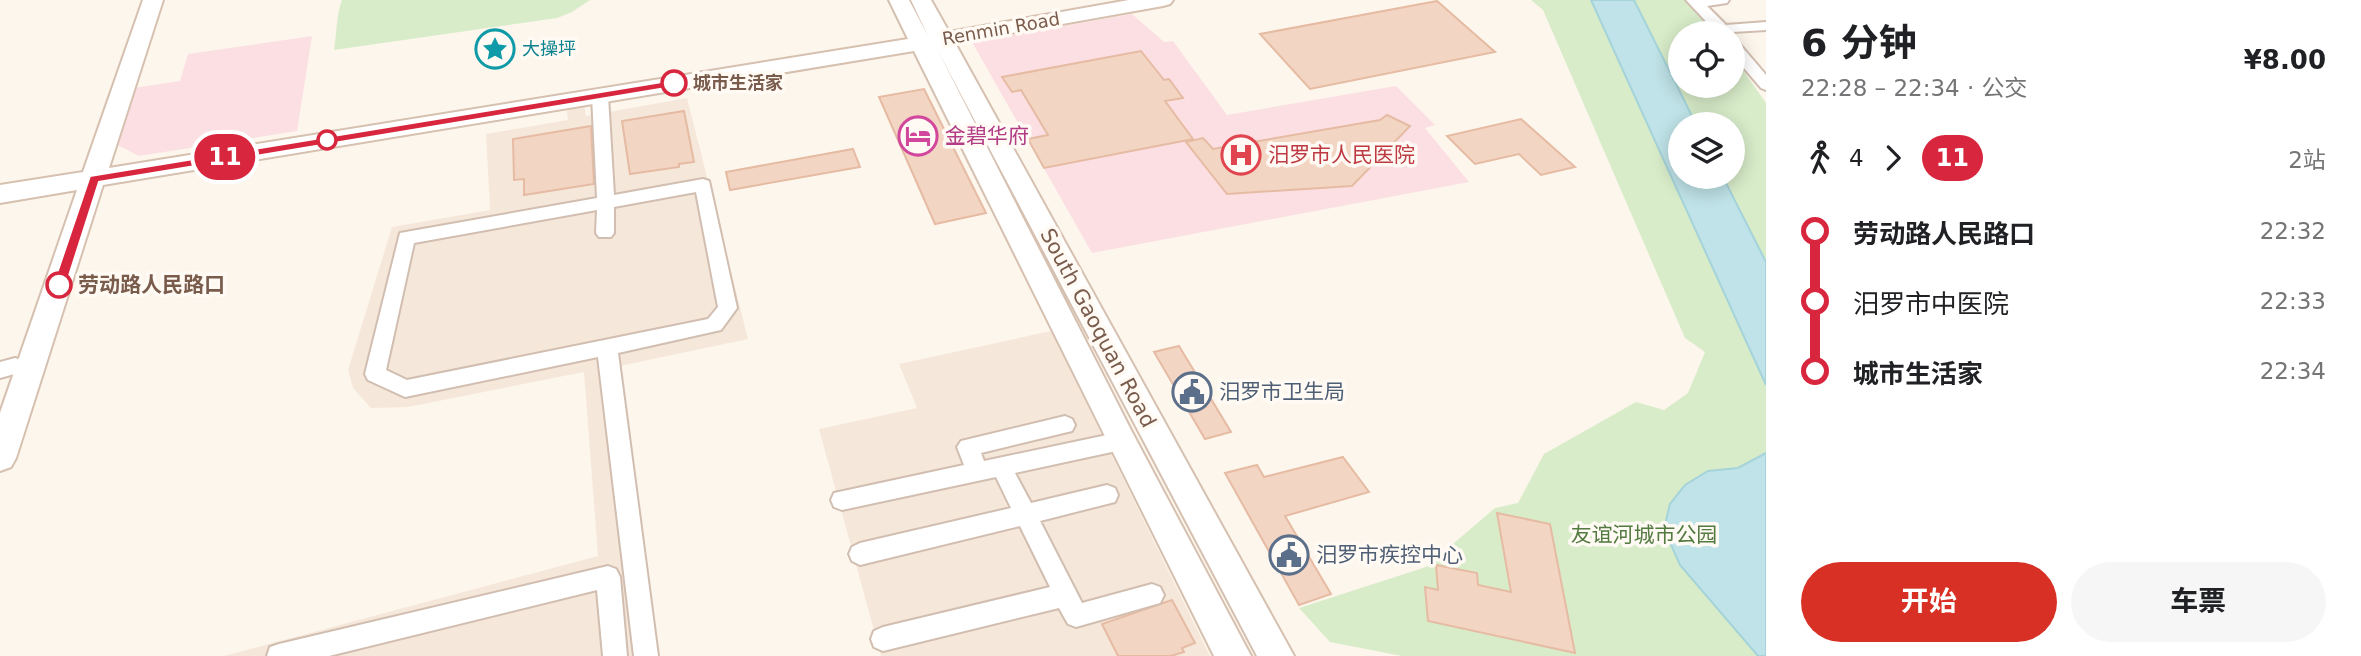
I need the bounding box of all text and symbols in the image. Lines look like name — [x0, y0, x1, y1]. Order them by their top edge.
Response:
street label: Renmin Road — [940, 8, 1061, 49]
map controls — [1668, 21, 1745, 189]
button: locate — [1668, 21, 1745, 98]
text: 6 分钟 — [1801, 21, 1917, 65]
place icon: 大操坪 — [474, 28, 516, 70]
place label: 大操坪 — [522, 38, 576, 59]
text: ¥8.00 — [2244, 45, 2326, 75]
marker: 城市生活家 — [661, 70, 687, 96]
place label: 城市生活家 — [693, 72, 783, 93]
text: 22:28 – 22:34 · 公交 — [1801, 75, 2028, 101]
button: layers — [1668, 112, 1745, 189]
hotel icon: 金碧华府 — [897, 115, 939, 157]
place label: 金碧华府 — [945, 124, 1029, 148]
unlabelled marker — [317, 130, 337, 150]
line badge: 11 — [194, 134, 256, 180]
hospital icon: 汨罗市人民医院 — [1220, 134, 1262, 176]
icon: walk — [1801, 139, 1839, 177]
icon: forward — [1874, 139, 1912, 177]
text: 11 — [208, 143, 242, 171]
place label: 汨罗市人民医院 — [1268, 143, 1415, 167]
text: 11 — [1936, 144, 1969, 172]
text: 4 — [1849, 145, 1864, 171]
text: 2站 — [2288, 147, 2326, 173]
text: 22:32 — [2260, 218, 2326, 244]
text: 劳动路人民路口 — [1853, 219, 2035, 249]
street label: South Gaoquan Road — [1035, 224, 1161, 432]
marker: 劳动路人民路口 — [46, 272, 72, 298]
place label: 劳动路人民路口 — [78, 273, 225, 297]
text: 22:33 — [2260, 288, 2326, 314]
text: 汨罗市中医院 — [1853, 289, 2009, 319]
text: 22:34 — [2260, 358, 2326, 384]
text: 城市生活家 — [1853, 359, 1983, 389]
public building icon: 汨罗市卫生局 — [1171, 371, 1213, 413]
place label: 汨罗市卫生局 — [1219, 380, 1345, 404]
park label: 友谊河城市公园 — [1571, 523, 1718, 547]
public building icon: 汨罗市疾控中心 — [1268, 534, 1310, 576]
place label: 汨罗市疾控中心 — [1316, 543, 1463, 567]
button: 开始 — [1801, 562, 2057, 642]
button: 车票 — [2071, 562, 2326, 642]

